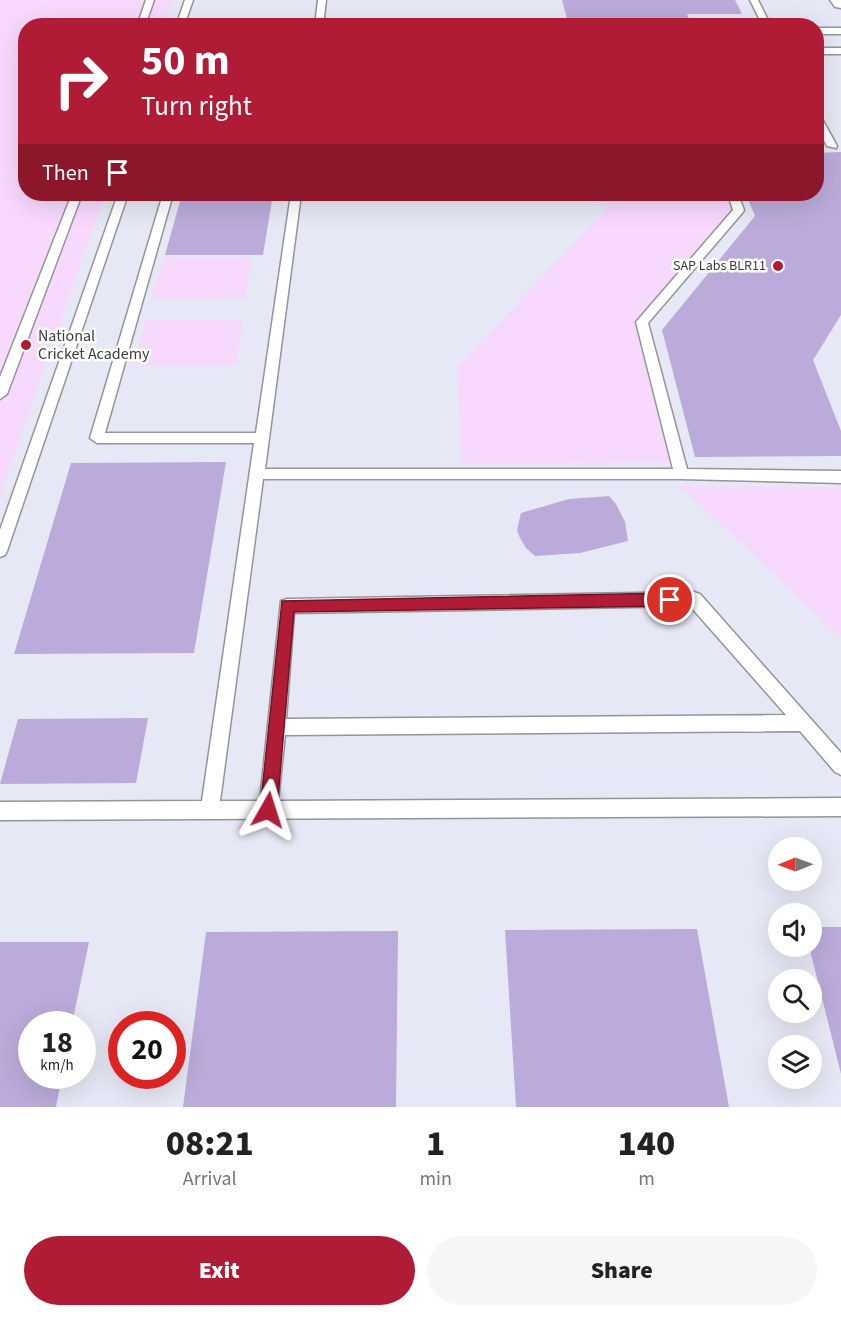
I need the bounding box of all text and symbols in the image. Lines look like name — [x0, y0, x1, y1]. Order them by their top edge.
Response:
text: 50 m — [141, 31, 230, 91]
icon: right — [42, 42, 120, 120]
text: Turn right — [141, 87, 252, 126]
icon: arrive — [101, 156, 134, 189]
text: Then — [42, 157, 89, 189]
place label: SAP Labs BLR11 — [673, 256, 766, 276]
marker: SAP Labs BLR11 — [771, 259, 785, 273]
place label: National Cricket Academy — [38, 325, 150, 365]
marker: National Cricket Academy — [19, 338, 33, 352]
pin — [644, 574, 695, 625]
icon: arrive — [653, 583, 686, 616]
position arrow — [236, 778, 300, 842]
north arrow — [768, 837, 822, 891]
map controls — [768, 837, 822, 1089]
button: sound — [768, 903, 822, 957]
button: search — [768, 969, 822, 1023]
speed limit sign: 20 — [108, 1011, 186, 1089]
text: 18 — [41, 1021, 73, 1064]
button: layers — [768, 1035, 822, 1089]
text: km/h — [40, 1055, 74, 1076]
text: 08:21 — [166, 1118, 254, 1169]
text: 1 — [426, 1118, 445, 1169]
text: 140 — [618, 1118, 675, 1169]
text: Arrival — [183, 1165, 237, 1193]
text: min — [419, 1165, 452, 1193]
text: m — [638, 1165, 655, 1193]
button: Exit — [24, 1236, 415, 1305]
button: Share — [427, 1236, 817, 1305]

